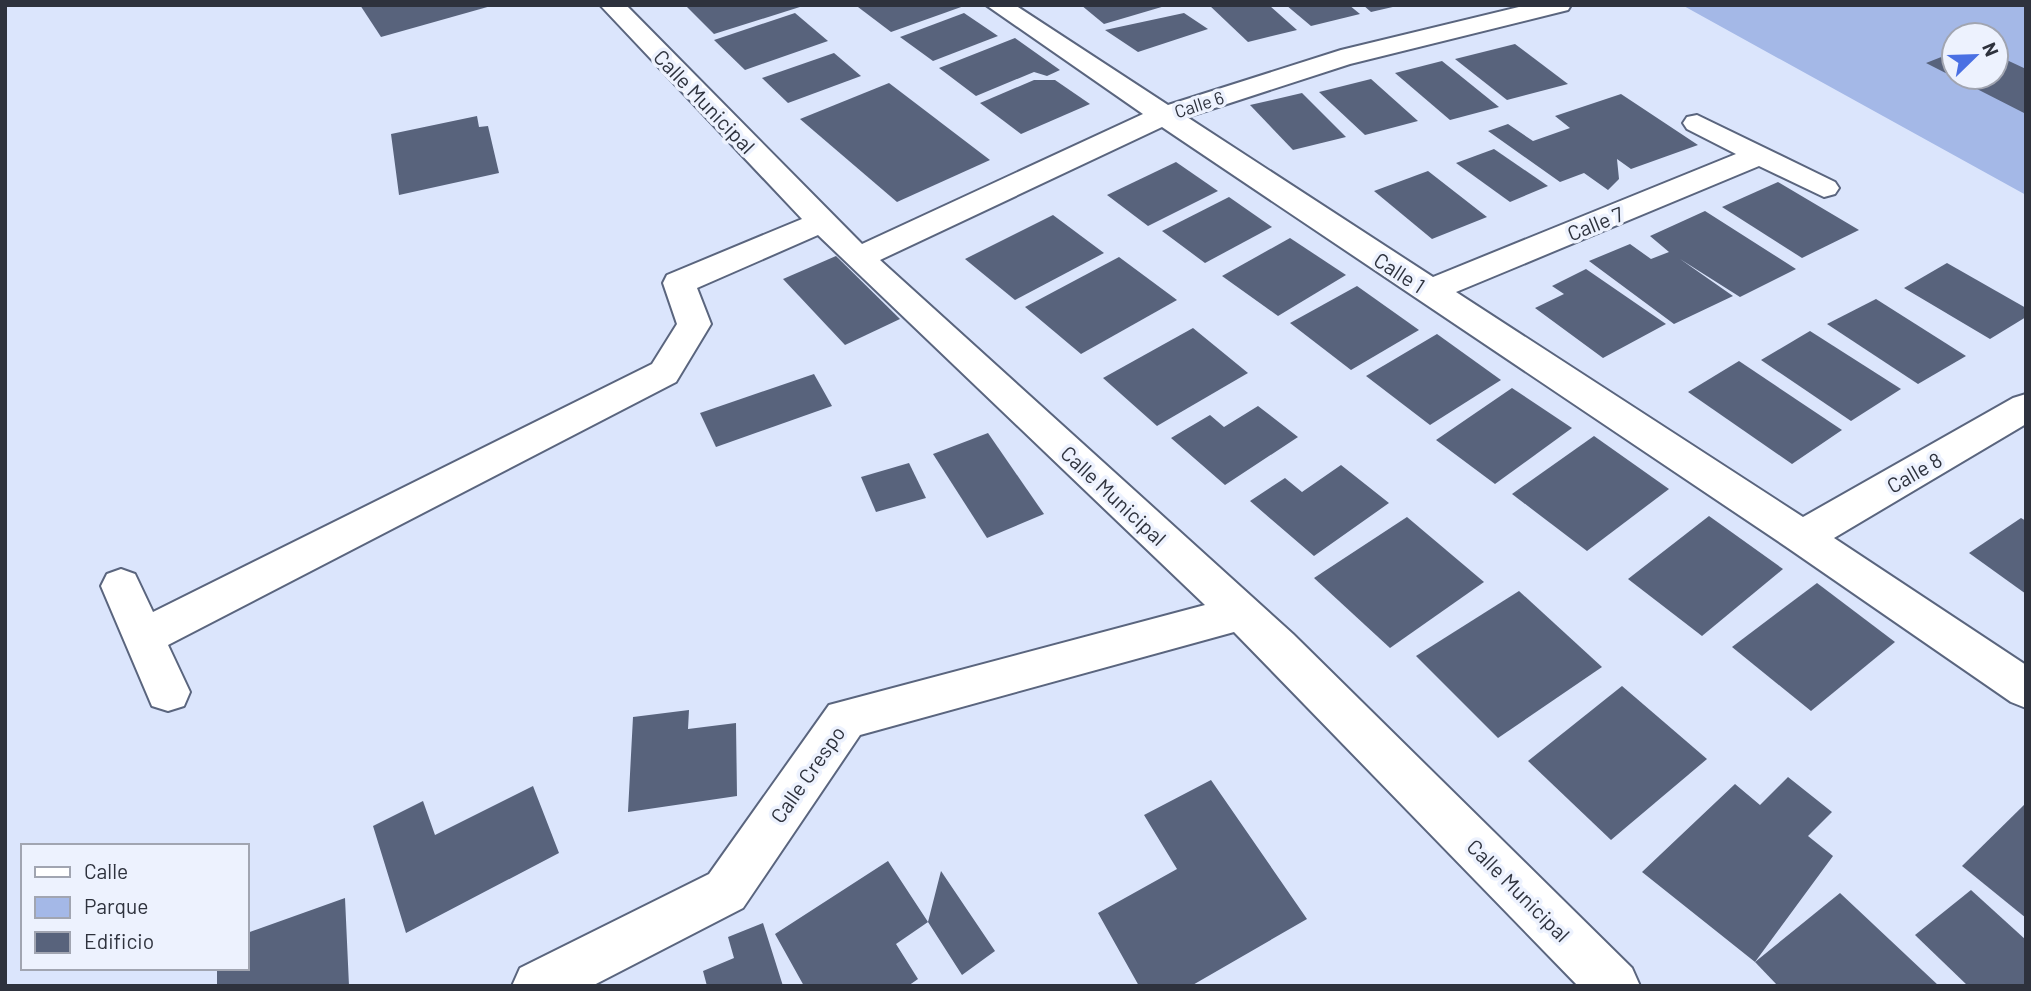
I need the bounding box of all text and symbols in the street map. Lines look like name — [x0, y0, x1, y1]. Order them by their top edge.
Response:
north arrow — [1940, 21, 2010, 91]
text: N — [1978, 39, 2004, 59]
street label: Calle Municipal — [649, 44, 761, 158]
street label: Calle 6 — [1171, 86, 1227, 122]
street label: Calle 7 — [1563, 200, 1627, 246]
street label: Calle 1 — [1370, 246, 1430, 298]
street label: Calle Municipal — [1056, 440, 1172, 550]
street label: Calle 8 — [1882, 446, 1946, 498]
street label: Calle Crespo — [764, 721, 850, 827]
street label: Calle Municipal — [1463, 834, 1575, 946]
legend — [21, 844, 248, 970]
text: Calle — [84, 858, 128, 883]
text: Parque — [84, 893, 149, 918]
text: Edificio — [84, 928, 154, 953]

